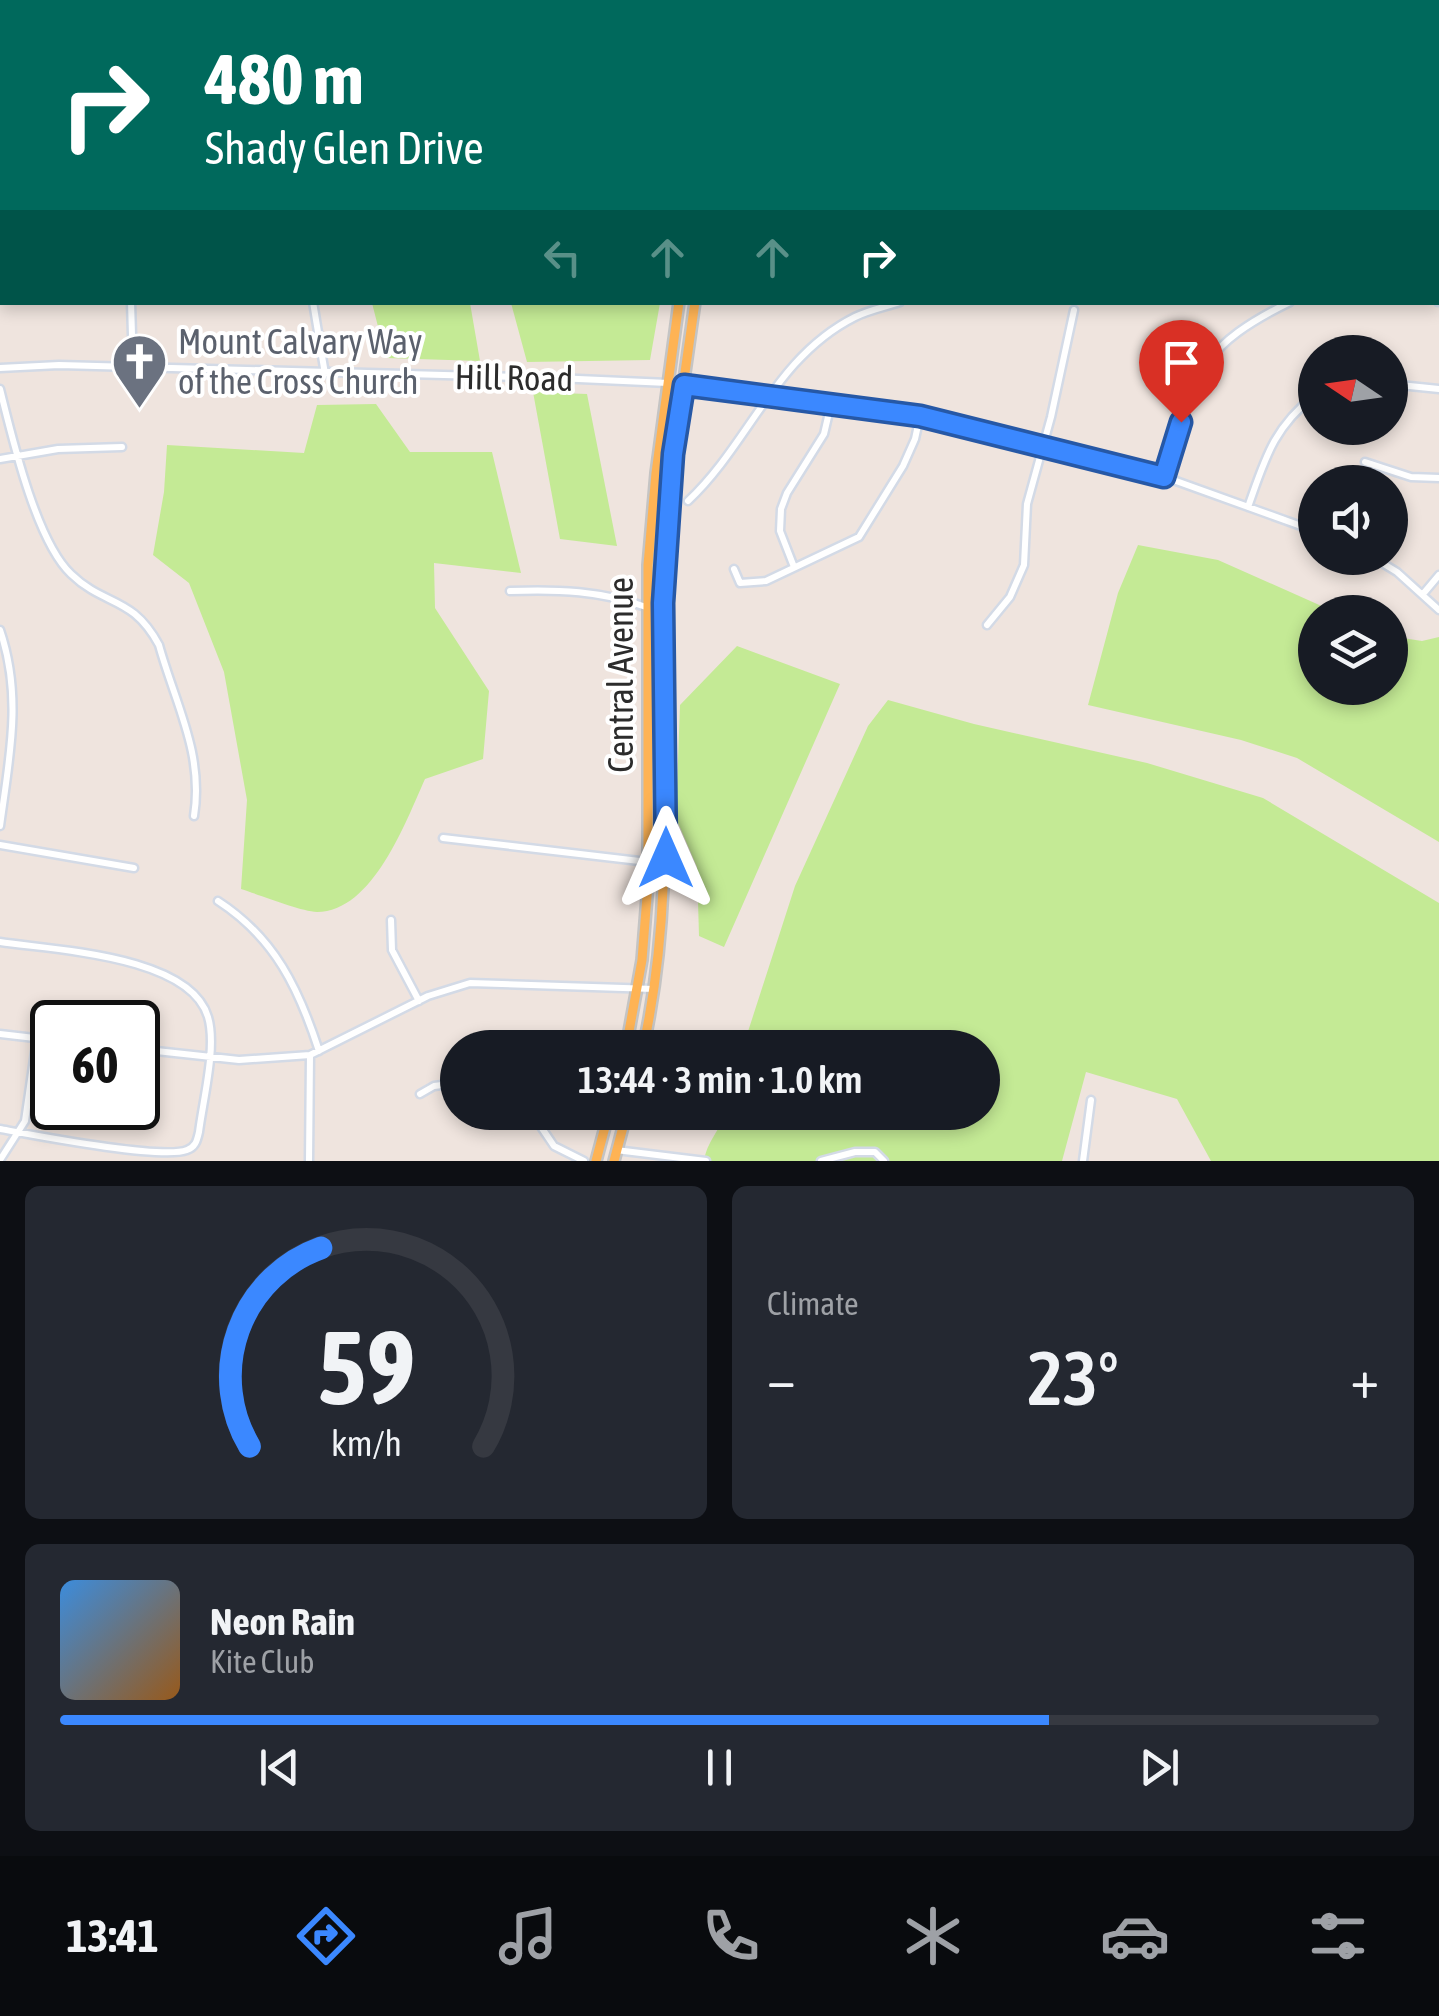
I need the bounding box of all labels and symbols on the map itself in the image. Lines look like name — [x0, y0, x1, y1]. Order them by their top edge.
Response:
pin — [1139, 320, 1224, 423]
place label: Mount Calvary Way of the Cross Church — [178, 321, 423, 401]
church icon: Mount Calvary Way of the Cross Church — [109, 332, 169, 411]
north arrow — [1298, 335, 1408, 445]
street label: Hill Road — [454, 356, 574, 398]
street label: Central Avenue — [600, 577, 640, 773]
position arrow — [614, 806, 718, 910]
speed limit sign: 60 — [30, 1000, 160, 1130]

